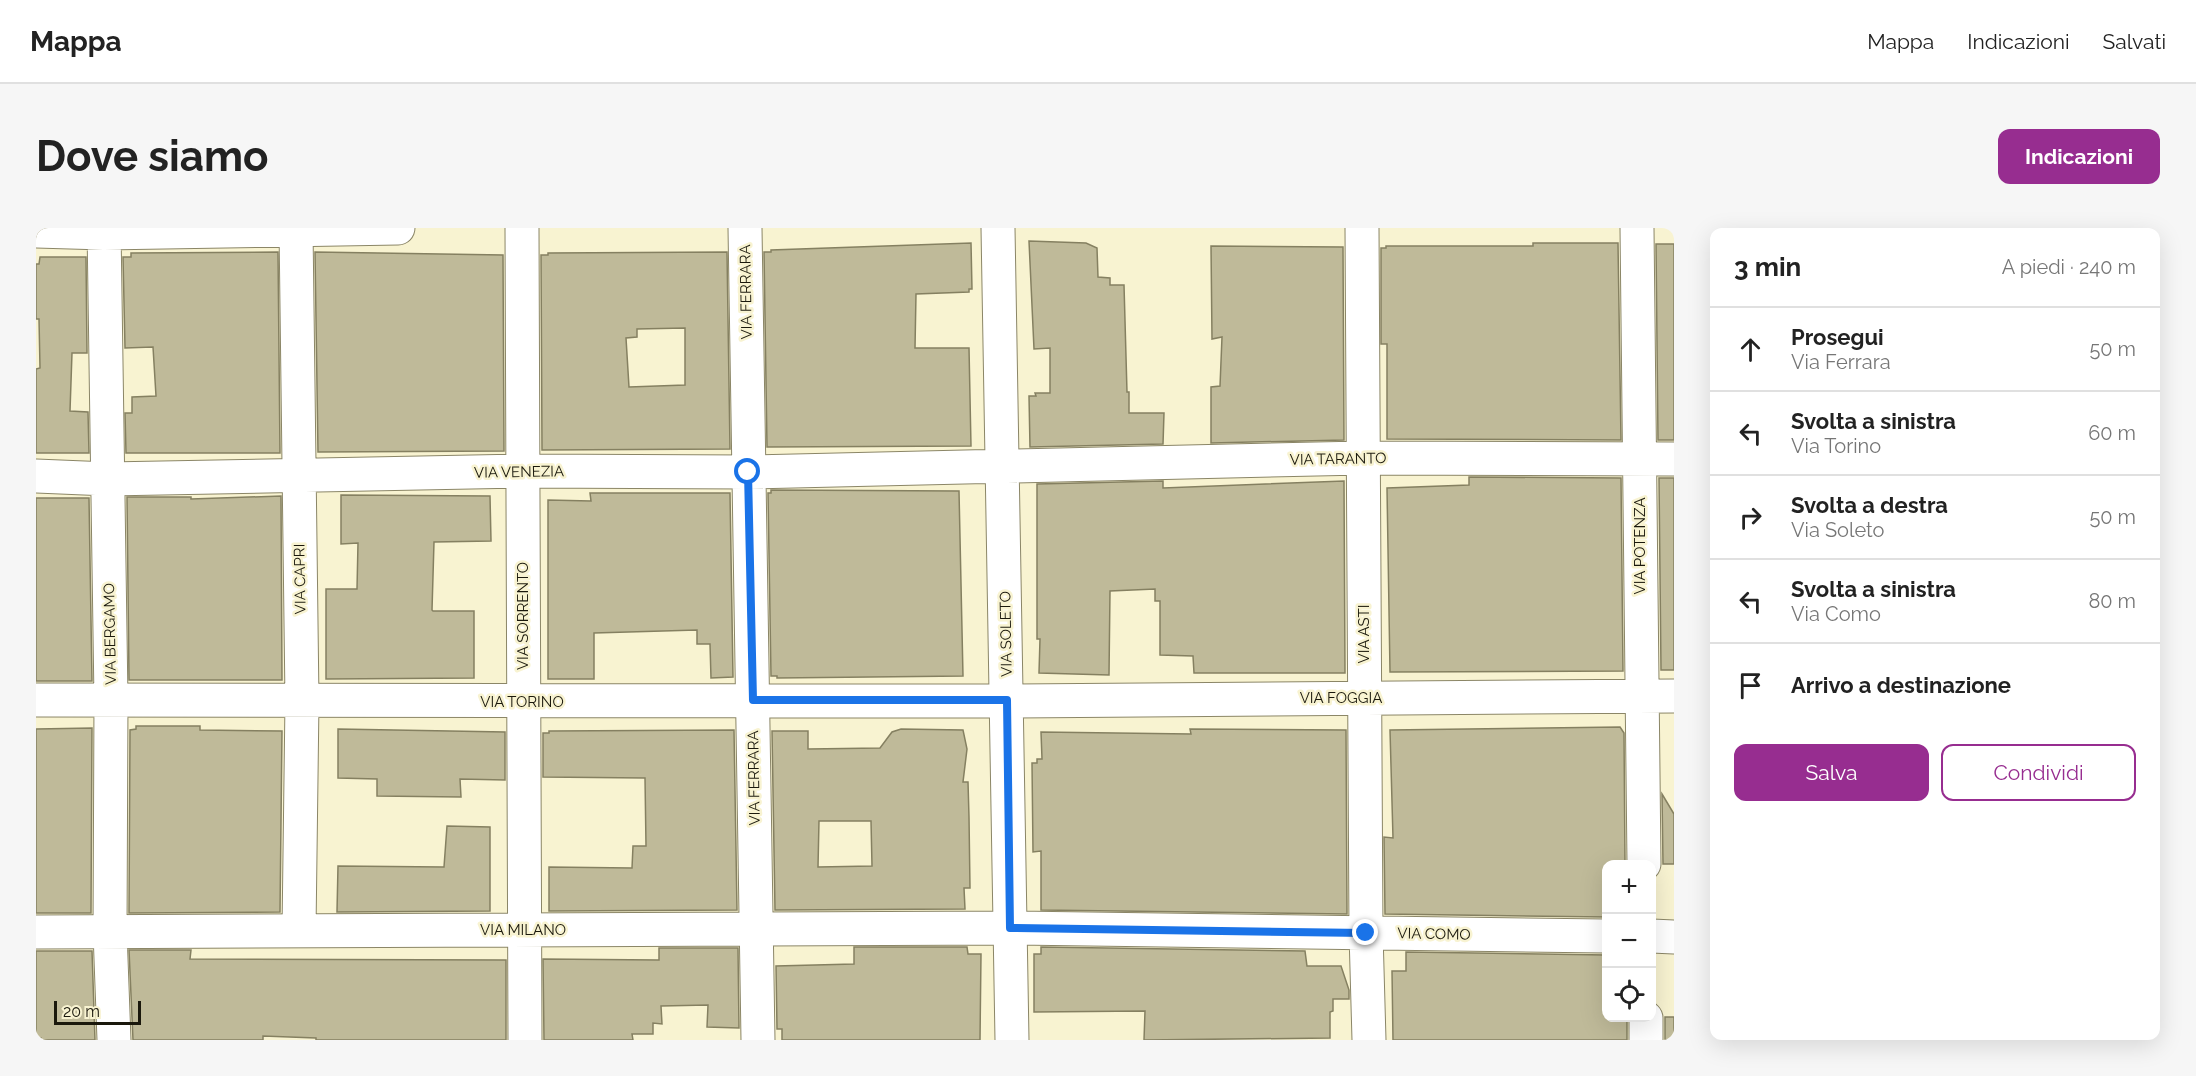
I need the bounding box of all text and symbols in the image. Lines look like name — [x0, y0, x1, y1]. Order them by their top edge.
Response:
text: Mappa — [30, 25, 122, 58]
text: Mappa — [1867, 29, 1934, 54]
text: Indicazioni — [1967, 29, 2070, 54]
text: Salvati — [2103, 29, 2166, 54]
button: Indicazioni — [1998, 129, 2160, 184]
text: Dove siamo — [36, 132, 268, 181]
street label: VIA FERRARA — [736, 244, 756, 340]
text: 3 min — [1734, 252, 1801, 282]
text: A piedi · 240 m — [2002, 255, 2136, 279]
text: Prosegui — [1791, 324, 1884, 350]
icon: ahead — [1734, 333, 1767, 366]
text: 50 m — [2089, 337, 2136, 361]
text: Via Ferrara — [1791, 350, 1891, 374]
text: Svolta a sinistra — [1791, 408, 1956, 434]
icon: left — [1734, 417, 1767, 450]
text: 60 m — [2088, 421, 2136, 445]
text: Via Torino — [1791, 434, 1881, 458]
street label: VIA TARANTO — [1289, 449, 1387, 469]
route start — [734, 458, 760, 484]
street label: VIA VENEZIA — [474, 462, 564, 482]
text: Svolta a destra — [1791, 492, 1948, 518]
street label: VIA POTENZA — [1631, 497, 1649, 595]
icon: right — [1734, 501, 1767, 534]
text: 50 m — [2089, 505, 2136, 529]
text: Via Soleto — [1791, 518, 1885, 542]
street label: VIA CAPRI — [290, 544, 310, 614]
street label: VIA SORRENTO — [514, 562, 532, 670]
text: Svolta a sinistra — [1791, 576, 1956, 602]
street label: VIA BERGAMO — [100, 583, 120, 685]
icon: left — [1734, 585, 1767, 618]
text: 80 m — [2088, 589, 2136, 613]
street label: VIA SOLETO — [996, 591, 1016, 677]
text: Via Como — [1791, 602, 1881, 626]
street label: VIA ASTI — [1355, 605, 1373, 663]
icon: arrive — [1734, 669, 1767, 702]
text: Arrivo a destinazione — [1791, 672, 2011, 698]
street label: VIA FOGGIA — [1300, 689, 1382, 707]
street label: VIA TORINO — [480, 693, 564, 711]
street label: VIA FERRARA — [744, 730, 764, 826]
button: Salva — [1734, 744, 1929, 801]
button: Condividi — [1941, 744, 2136, 801]
map controls — [1602, 860, 1656, 1022]
button: + — [1602, 860, 1656, 914]
button: − — [1602, 914, 1656, 968]
route end — [1352, 919, 1378, 945]
street label: VIA MILANO — [480, 921, 566, 939]
street label: VIA COMO — [1397, 924, 1471, 944]
button: locate — [1602, 968, 1656, 1022]
scale bar — [54, 998, 141, 1026]
text: 20 m — [63, 1002, 100, 1021]

